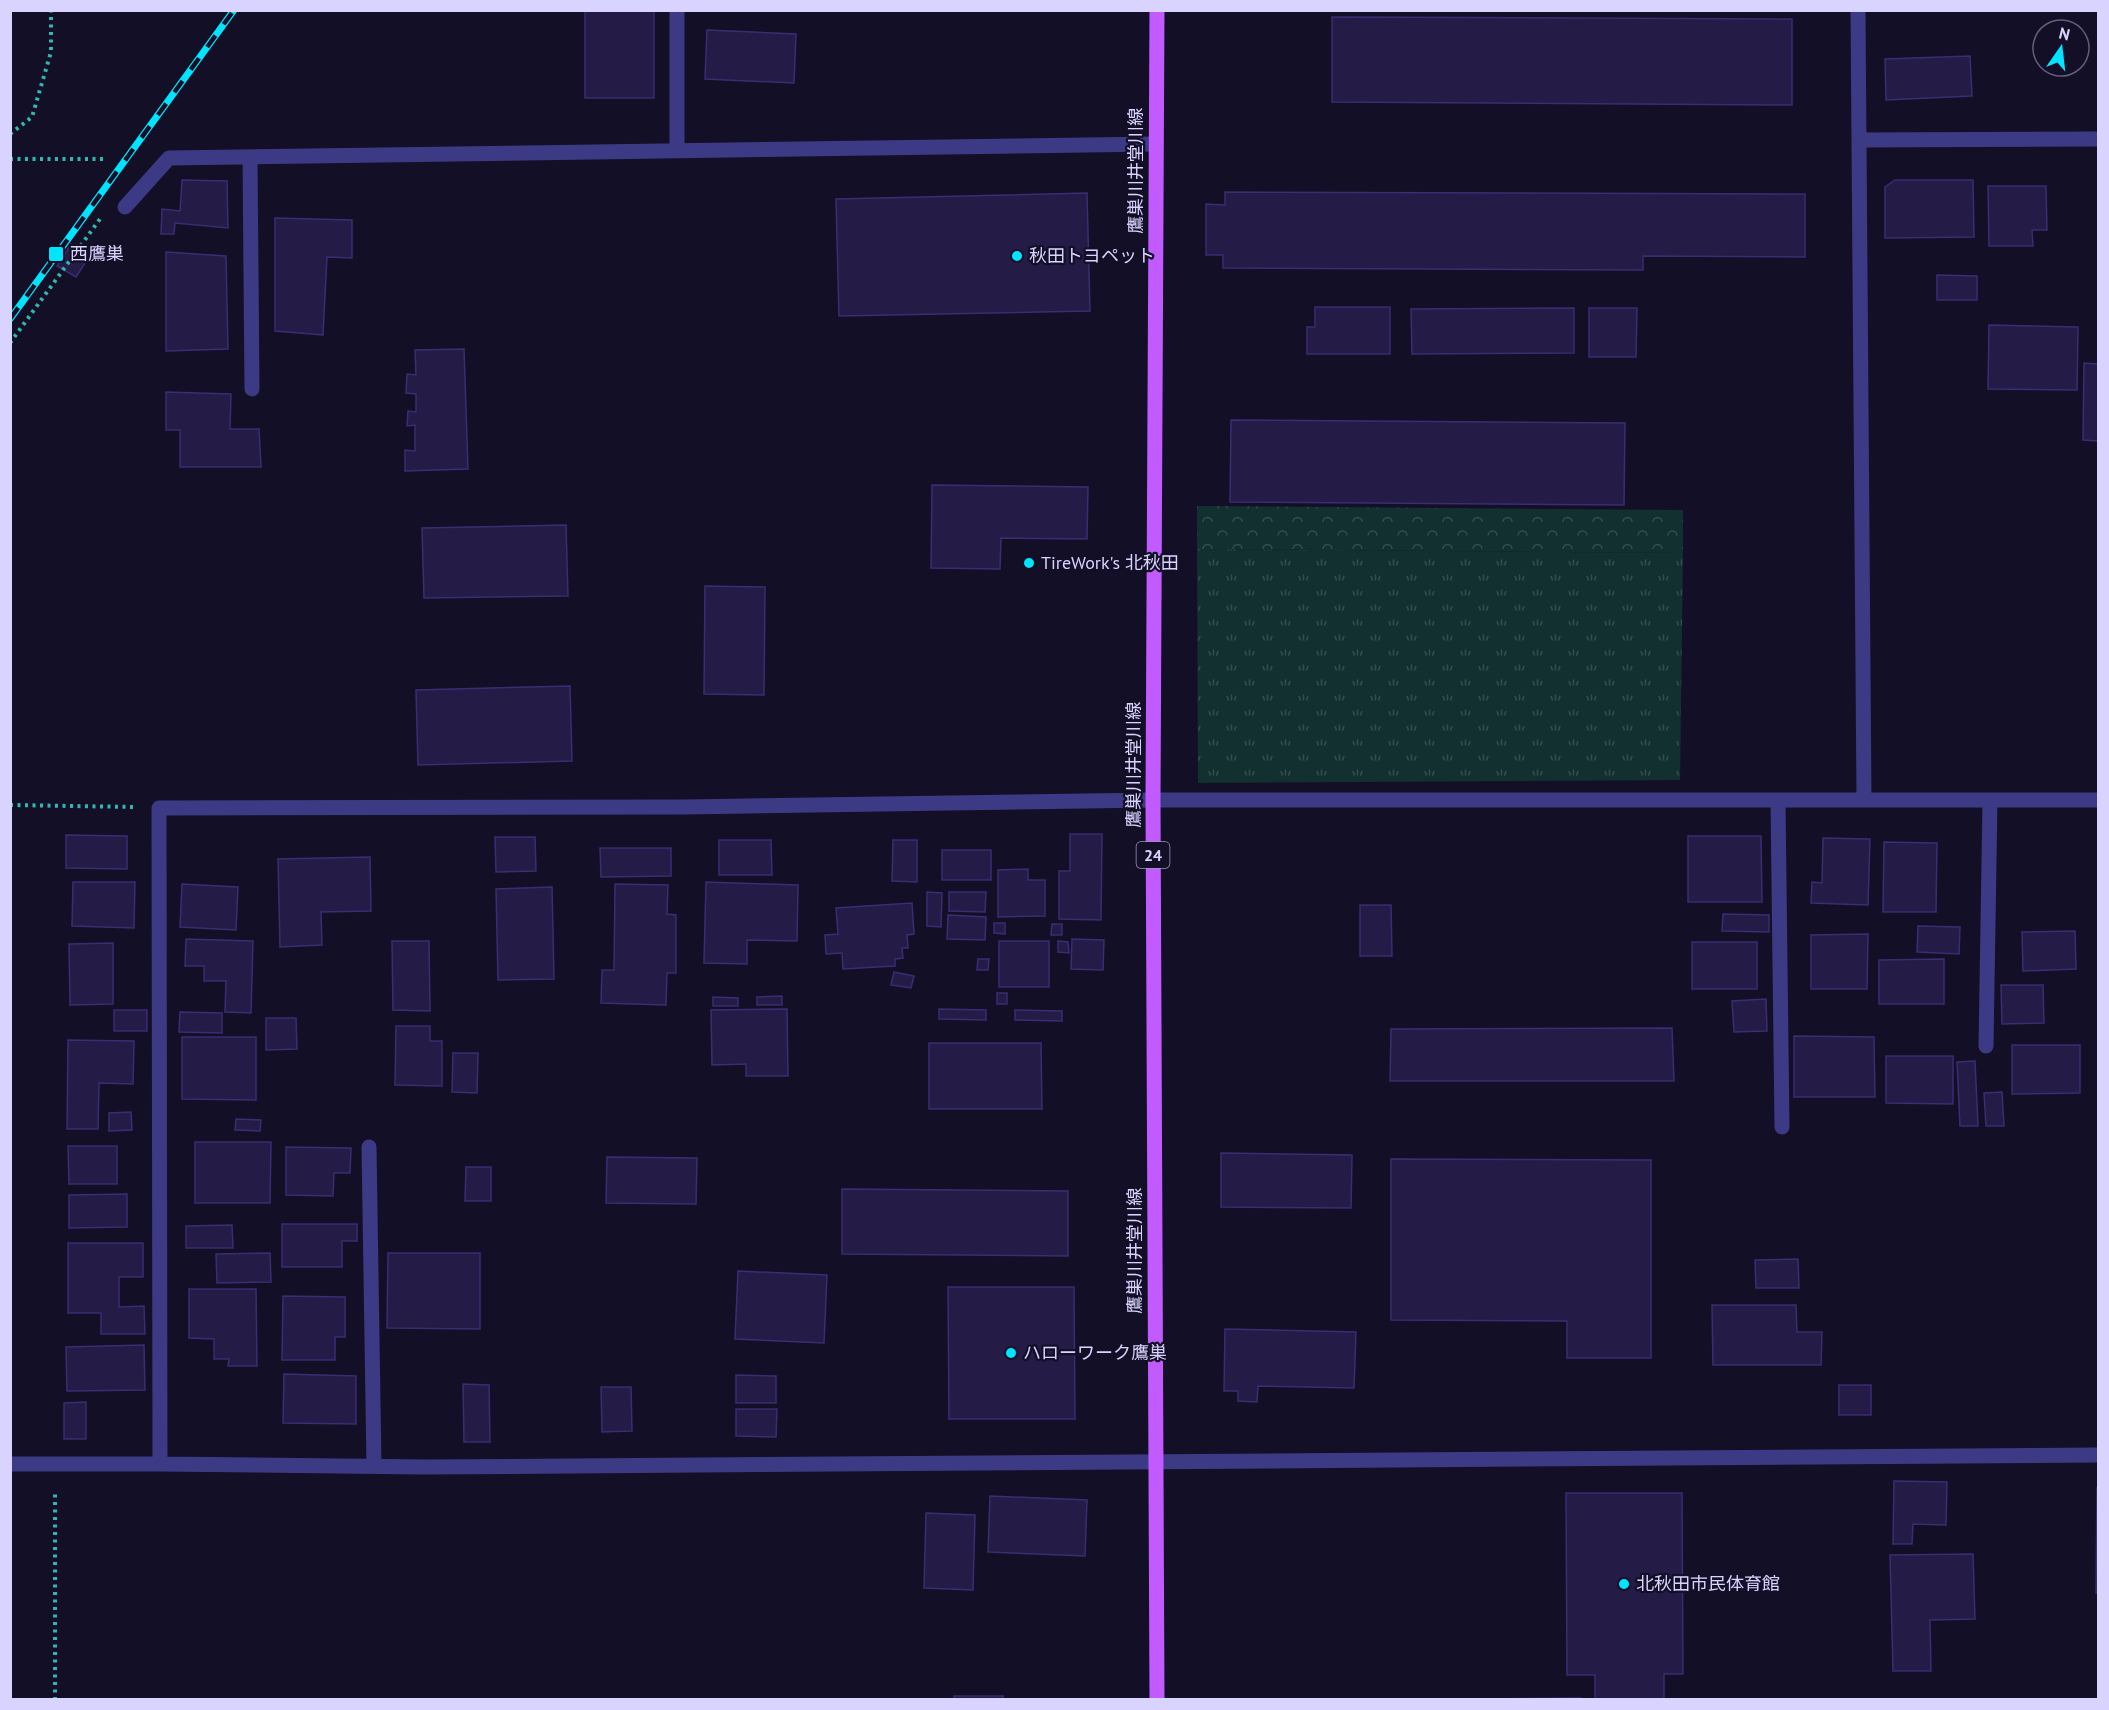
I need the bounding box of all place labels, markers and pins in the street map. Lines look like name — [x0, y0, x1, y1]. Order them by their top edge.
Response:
place label: 西鷹巣 — [70, 242, 124, 265]
place label: 秋田トヨペット — [1029, 244, 1155, 267]
marker: 西鷹巣 — [47, 245, 65, 263]
marker: 秋田トヨペット — [1010, 249, 1024, 263]
place label: TireWork's 北秋田 — [1041, 551, 1179, 574]
marker: TireWork's 北秋田 — [1022, 556, 1036, 570]
place label: ハローワーク鷹巣 — [1023, 1341, 1167, 1364]
marker: ハローワーク鷹巣 — [1004, 1346, 1018, 1360]
place label: 北秋田市民体育館 — [1636, 1572, 1780, 1595]
marker: 北秋田市民体育館 — [1617, 1577, 1631, 1591]

